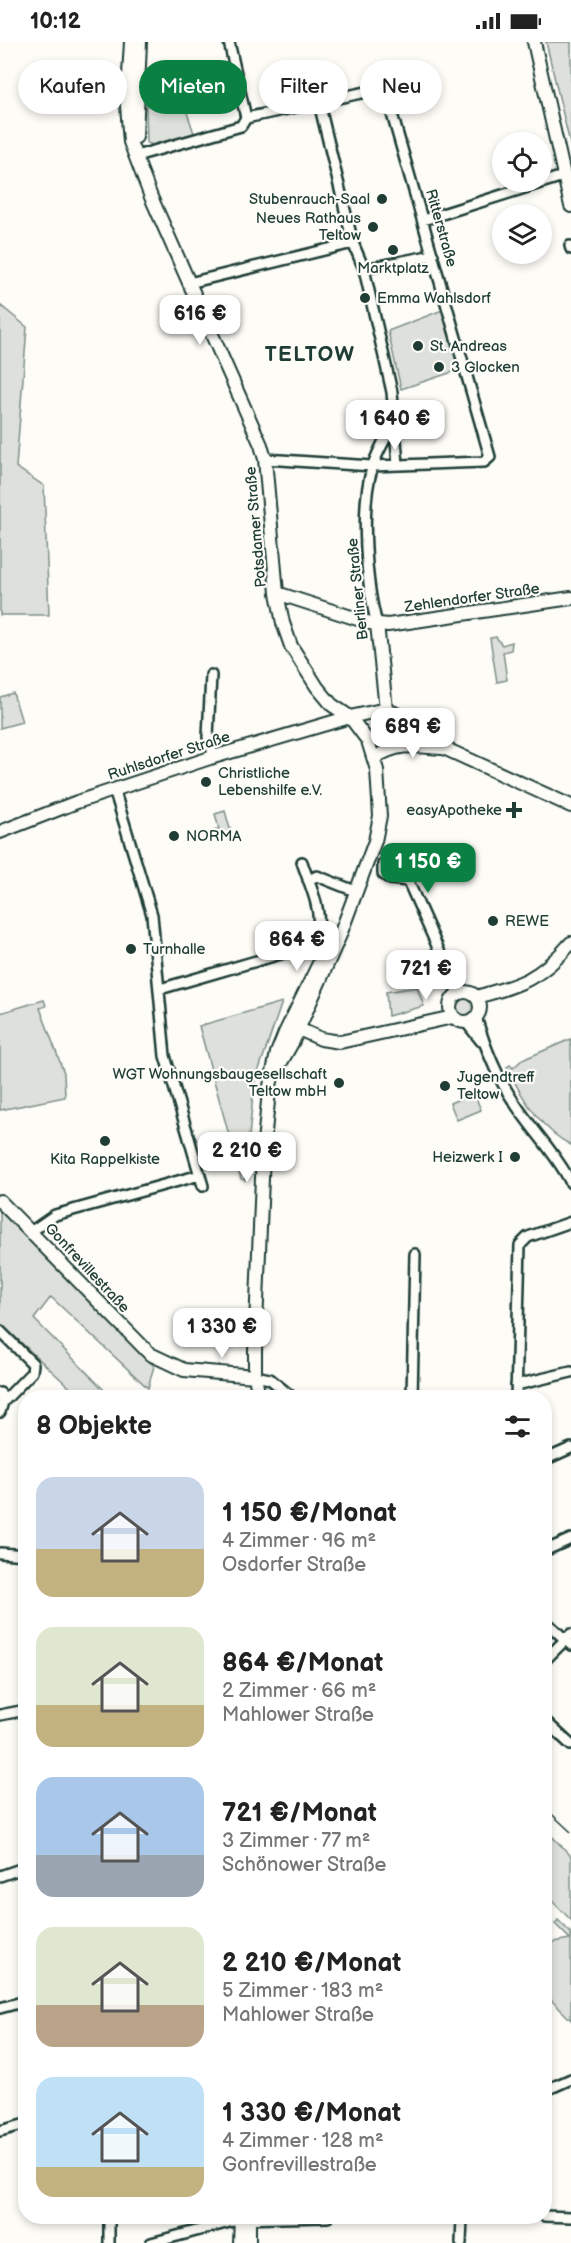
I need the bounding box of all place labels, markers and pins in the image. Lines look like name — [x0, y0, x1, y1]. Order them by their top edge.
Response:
place label: Stubenrauch-Saal — [249, 190, 370, 209]
marker: Stubenrauch-Saal — [375, 192, 389, 206]
place label: Neues Rathaus Teltow — [256, 209, 362, 245]
marker: Neues Rathaus Teltow — [366, 220, 380, 234]
marker: Marktplatz — [386, 243, 400, 257]
place label: Marktplatz — [357, 259, 430, 278]
place label: Emma Wahlsdorf — [377, 289, 492, 308]
marker: Emma Wahlsdorf — [358, 291, 372, 305]
pin: 616 € — [158, 295, 242, 346]
place label: St. Andreas — [430, 337, 507, 356]
marker: St. Andreas — [411, 339, 425, 353]
place label: 3 Glocken — [451, 358, 520, 377]
marker: 3 Glocken — [432, 360, 446, 374]
pin: 1 640 € — [340, 400, 450, 451]
pin: 689 € — [371, 708, 455, 759]
place label: Christliche Lebenshilfe e.V. — [218, 764, 322, 800]
marker: Christliche Lebenshilfe e.V. — [199, 775, 213, 789]
place label: easyApotheke — [406, 801, 502, 820]
marker: easyApotheke — [507, 803, 521, 817]
place label: NORMA — [186, 827, 242, 846]
marker: NORMA — [167, 829, 181, 843]
pin: 1 150 € — [373, 843, 483, 894]
place label: REWE — [505, 912, 549, 931]
marker: REWE — [486, 914, 500, 928]
pin: 864 € — [255, 921, 339, 972]
place label: Turnhalle — [143, 940, 205, 959]
marker: Turnhalle — [124, 942, 138, 956]
pin: 721 € — [384, 950, 468, 1001]
place label: WGT Wohnungsbaugesellschaft Teltow mbH — [113, 1065, 327, 1101]
place label: Jugendtreff Teltow — [457, 1068, 535, 1104]
marker: WGT Wohnungsbaugesellschaft Teltow mbH — [332, 1076, 346, 1090]
marker: Jugendtreff Teltow — [438, 1079, 452, 1093]
pin: 2 210 € — [192, 1132, 302, 1183]
marker: Kita Rappelkiste — [98, 1134, 112, 1148]
place label: Heizwerk I — [432, 1148, 503, 1167]
place label: Kita Rappelkiste — [50, 1150, 160, 1169]
marker: Heizwerk I — [508, 1150, 522, 1164]
pin: 1 330 € — [167, 1308, 277, 1359]

